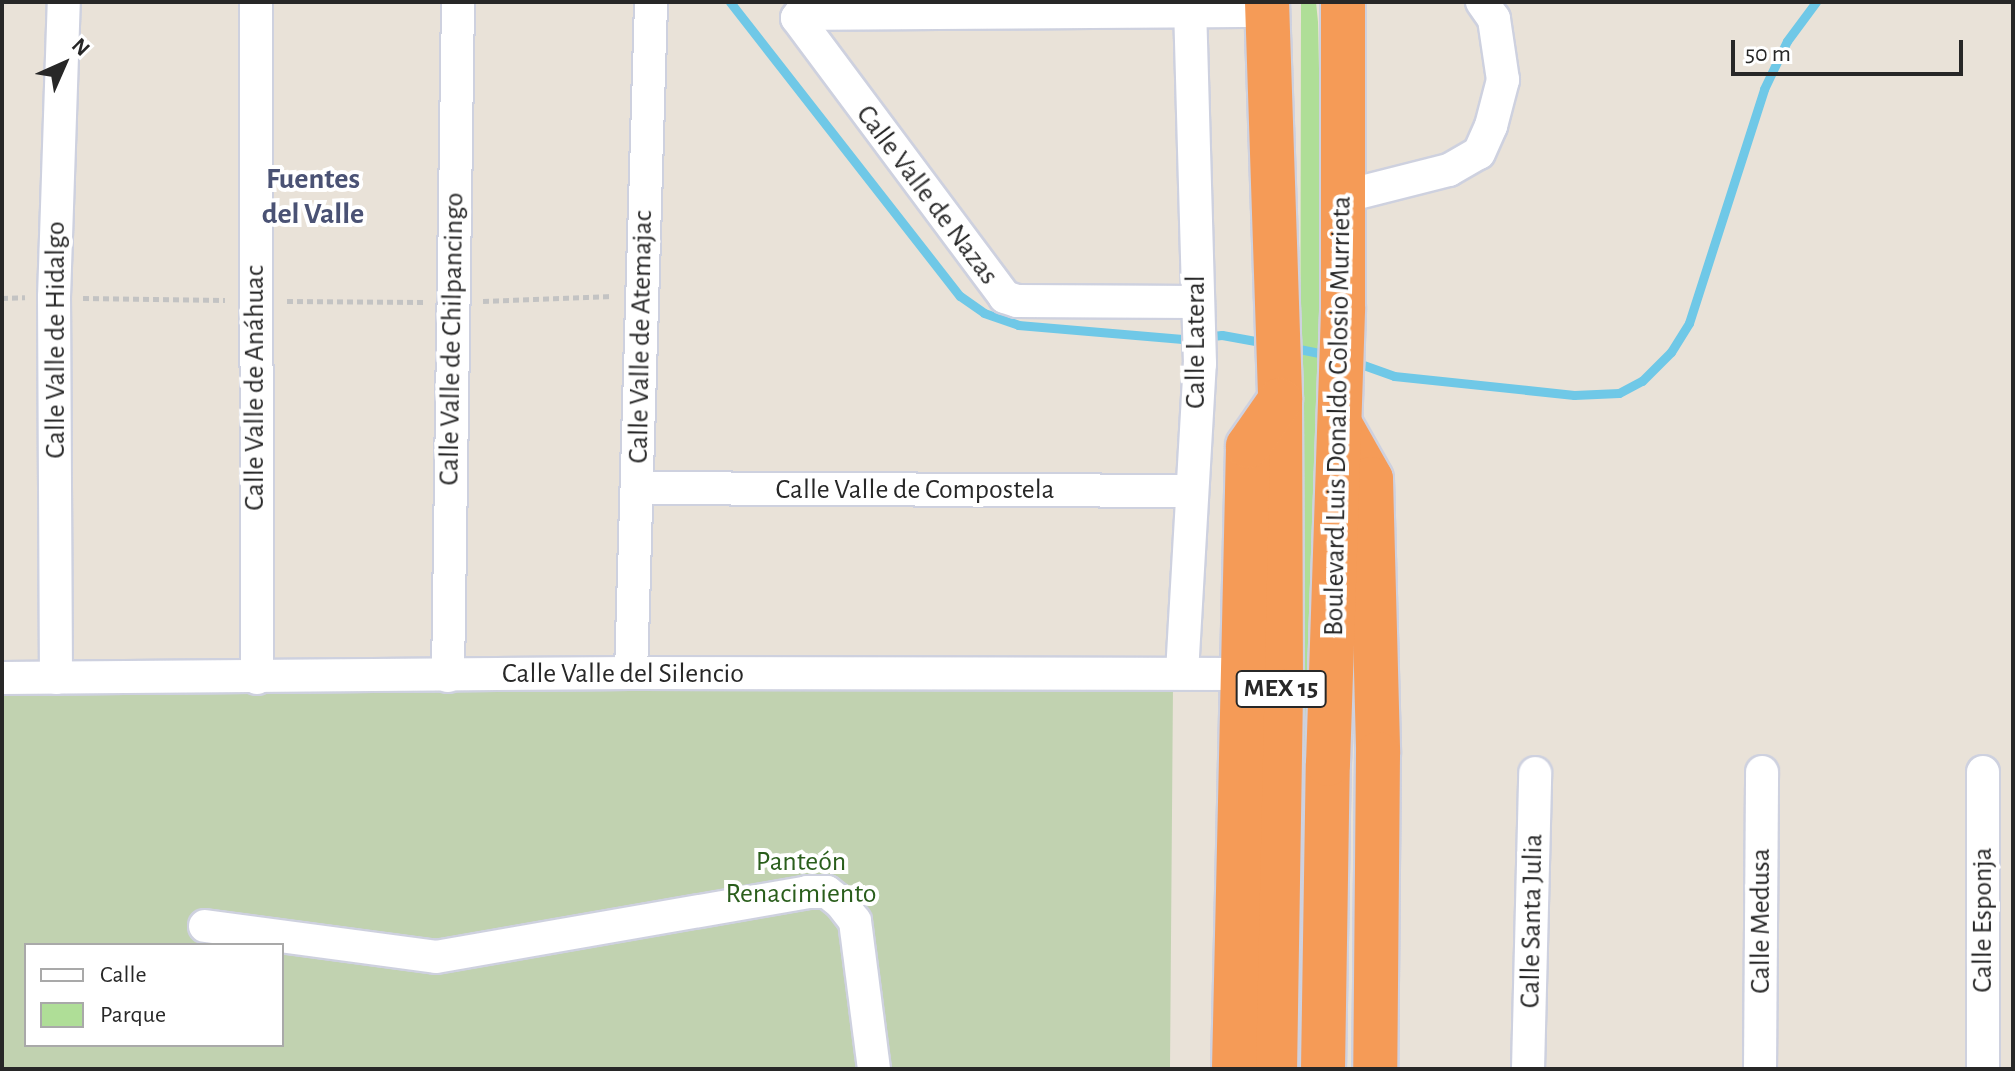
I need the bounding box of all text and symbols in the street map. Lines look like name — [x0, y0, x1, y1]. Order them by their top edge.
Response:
north arrow — [24, 24, 104, 104]
scale bar — [1735, 24, 1967, 74]
text: N — [68, 34, 94, 60]
text: 50 m — [1745, 42, 1791, 66]
street label: Calle Valle de Nazas — [849, 99, 1005, 291]
district label: Fuentes del Valle — [262, 161, 364, 232]
street label: Calle Valle de Chilpancingo — [433, 192, 471, 486]
street label: Boulevard Luis Donaldo Colosio Murrieta — [1317, 196, 1359, 636]
street label: Calle Valle de Atemajac — [622, 210, 660, 464]
street label: Calle Valle de Hidalgo — [39, 221, 73, 459]
street label: Calle Valle de Anáhuac — [238, 265, 272, 511]
street label: Calle Lateral — [1179, 275, 1213, 409]
street label: Calle Valle de Compostela — [776, 473, 1054, 507]
street label: Calle Valle del Silencio — [502, 657, 744, 691]
road number: MEX 15 — [1235, 667, 1327, 711]
street label: Calle Santa Julia — [1514, 834, 1550, 1008]
park label: Panteón Renacimiento — [725, 845, 877, 911]
street label: Calle Esponja — [1966, 847, 2000, 993]
street label: Calle Medusa — [1744, 848, 1778, 994]
legend — [24, 943, 284, 1047]
text: Calle — [100, 963, 147, 987]
text: Parque — [100, 1003, 166, 1027]

